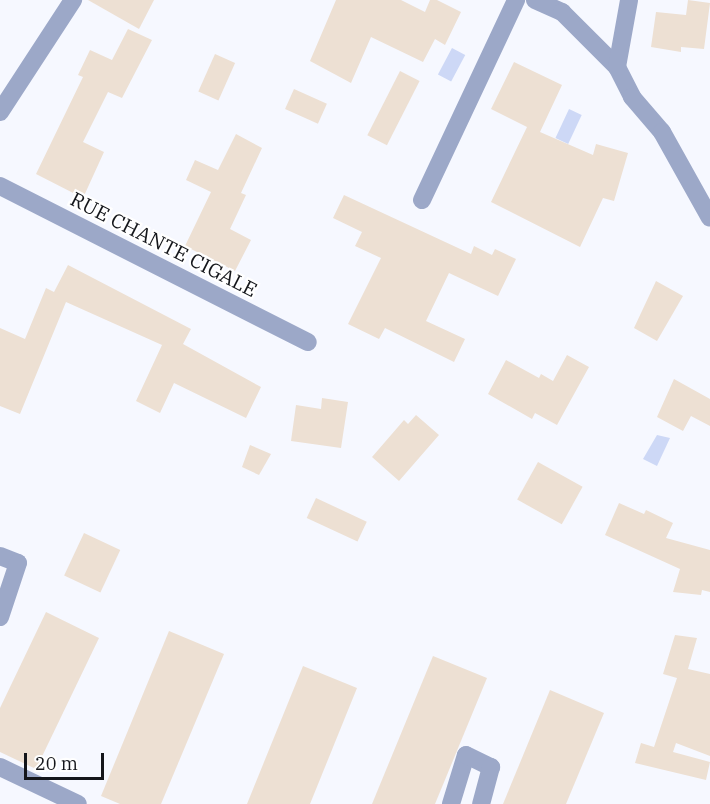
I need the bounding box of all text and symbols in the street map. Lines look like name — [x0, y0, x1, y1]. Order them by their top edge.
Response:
street label: RUE CHANTE CIGALE — [67, 186, 261, 302]
scale bar — [27, 741, 106, 779]
text: 20 m — [35, 752, 78, 775]

